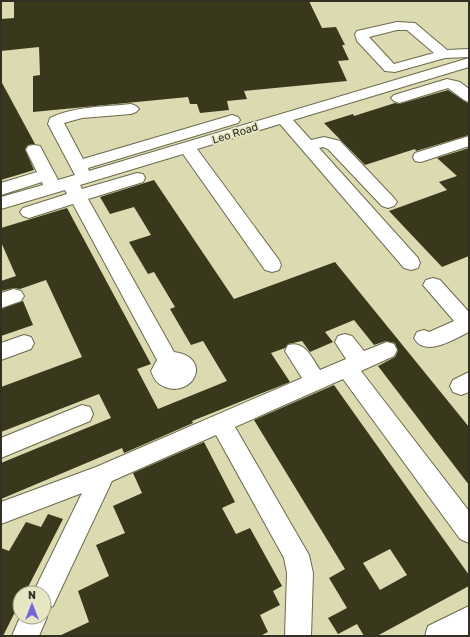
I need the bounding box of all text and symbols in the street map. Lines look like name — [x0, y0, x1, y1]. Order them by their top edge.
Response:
street label: Leo Road — [211, 120, 260, 147]
north arrow — [12, 585, 52, 625]
text: N — [28, 589, 36, 602]

